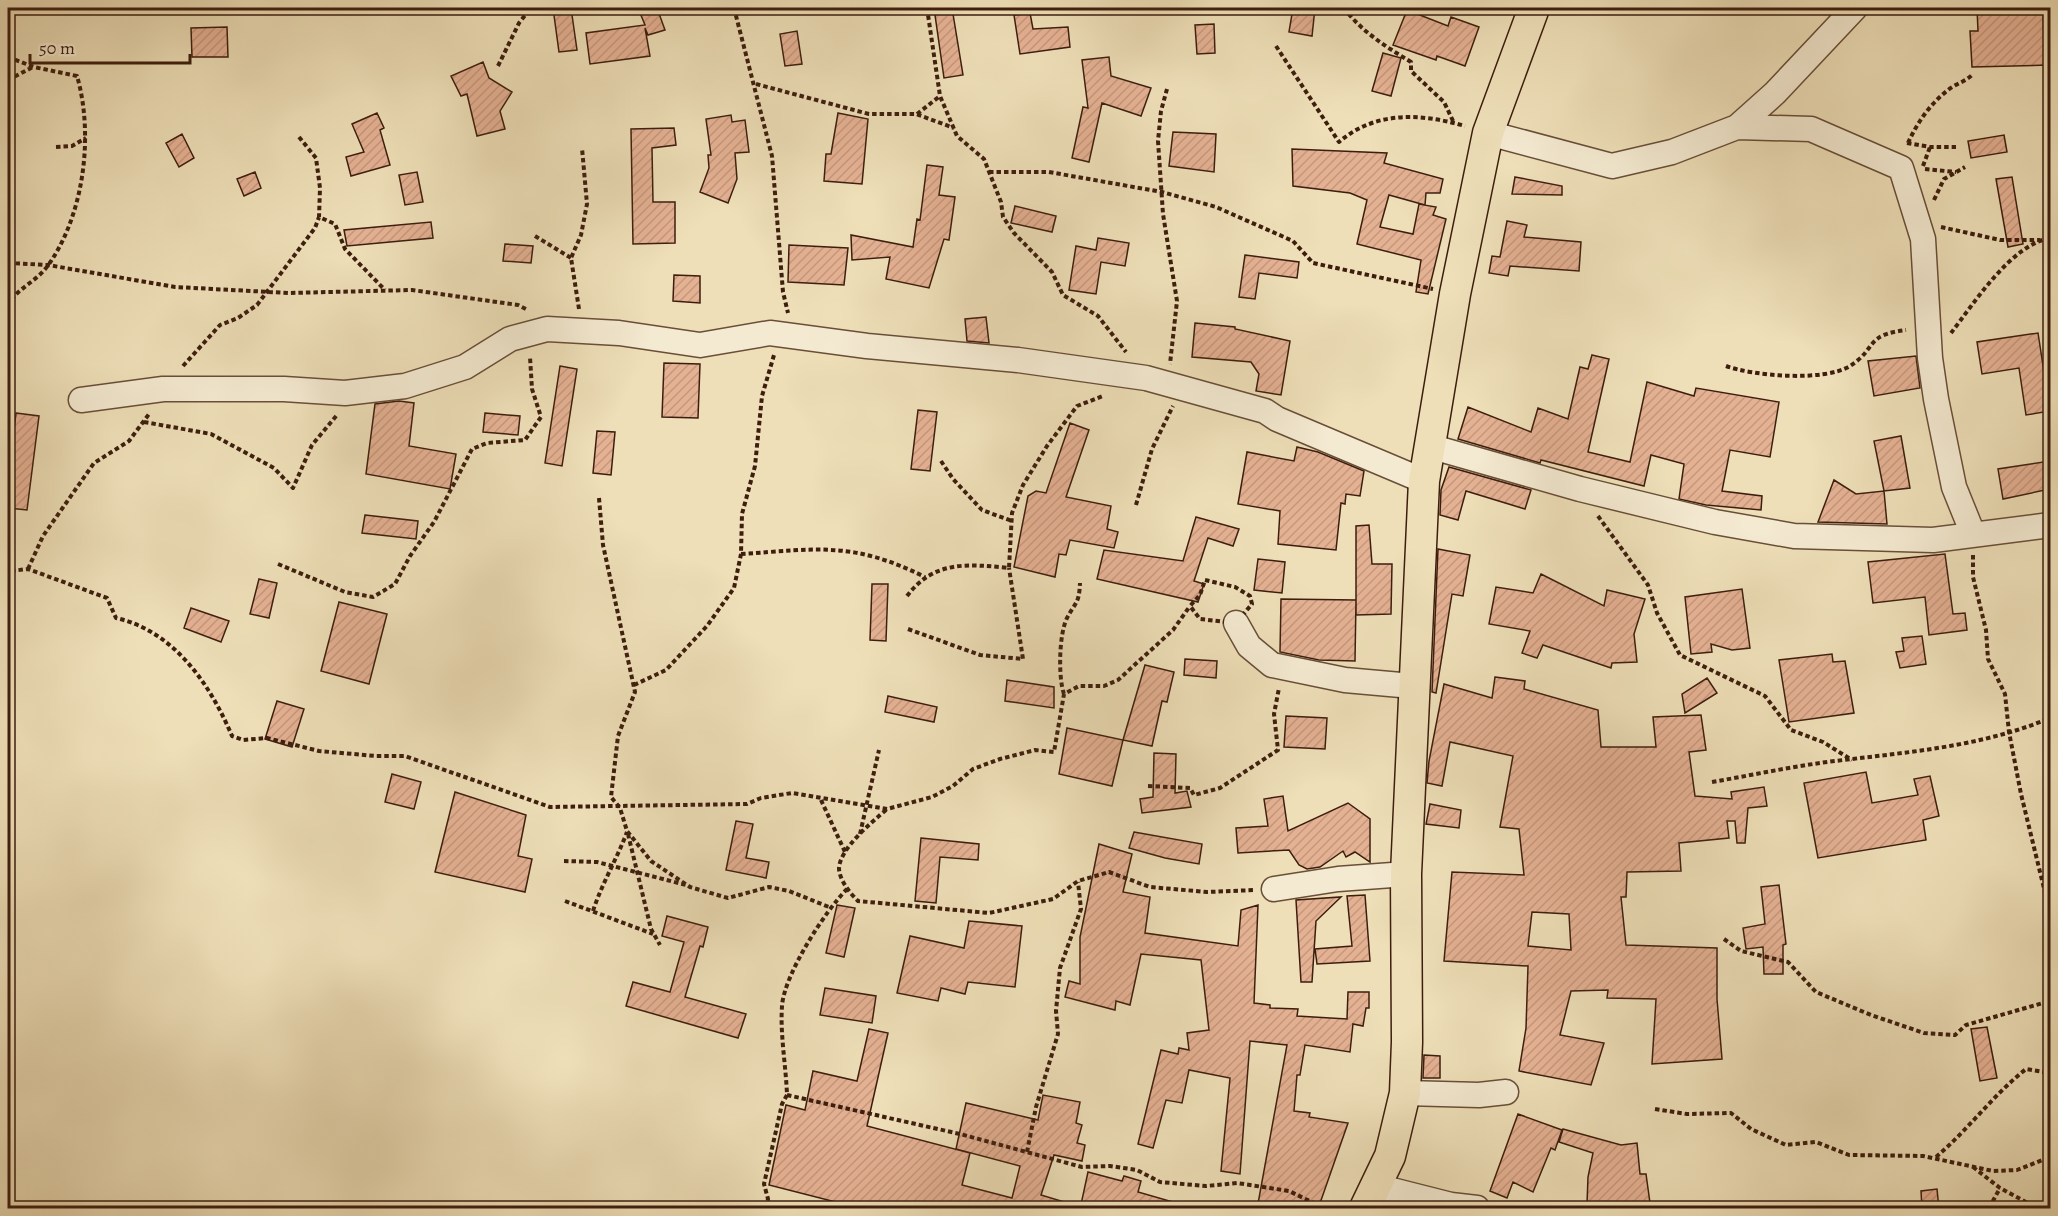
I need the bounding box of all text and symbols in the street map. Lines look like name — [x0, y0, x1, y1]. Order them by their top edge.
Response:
scale bar — [30, 27, 190, 65]
text: 50 m — [39, 36, 75, 60]

